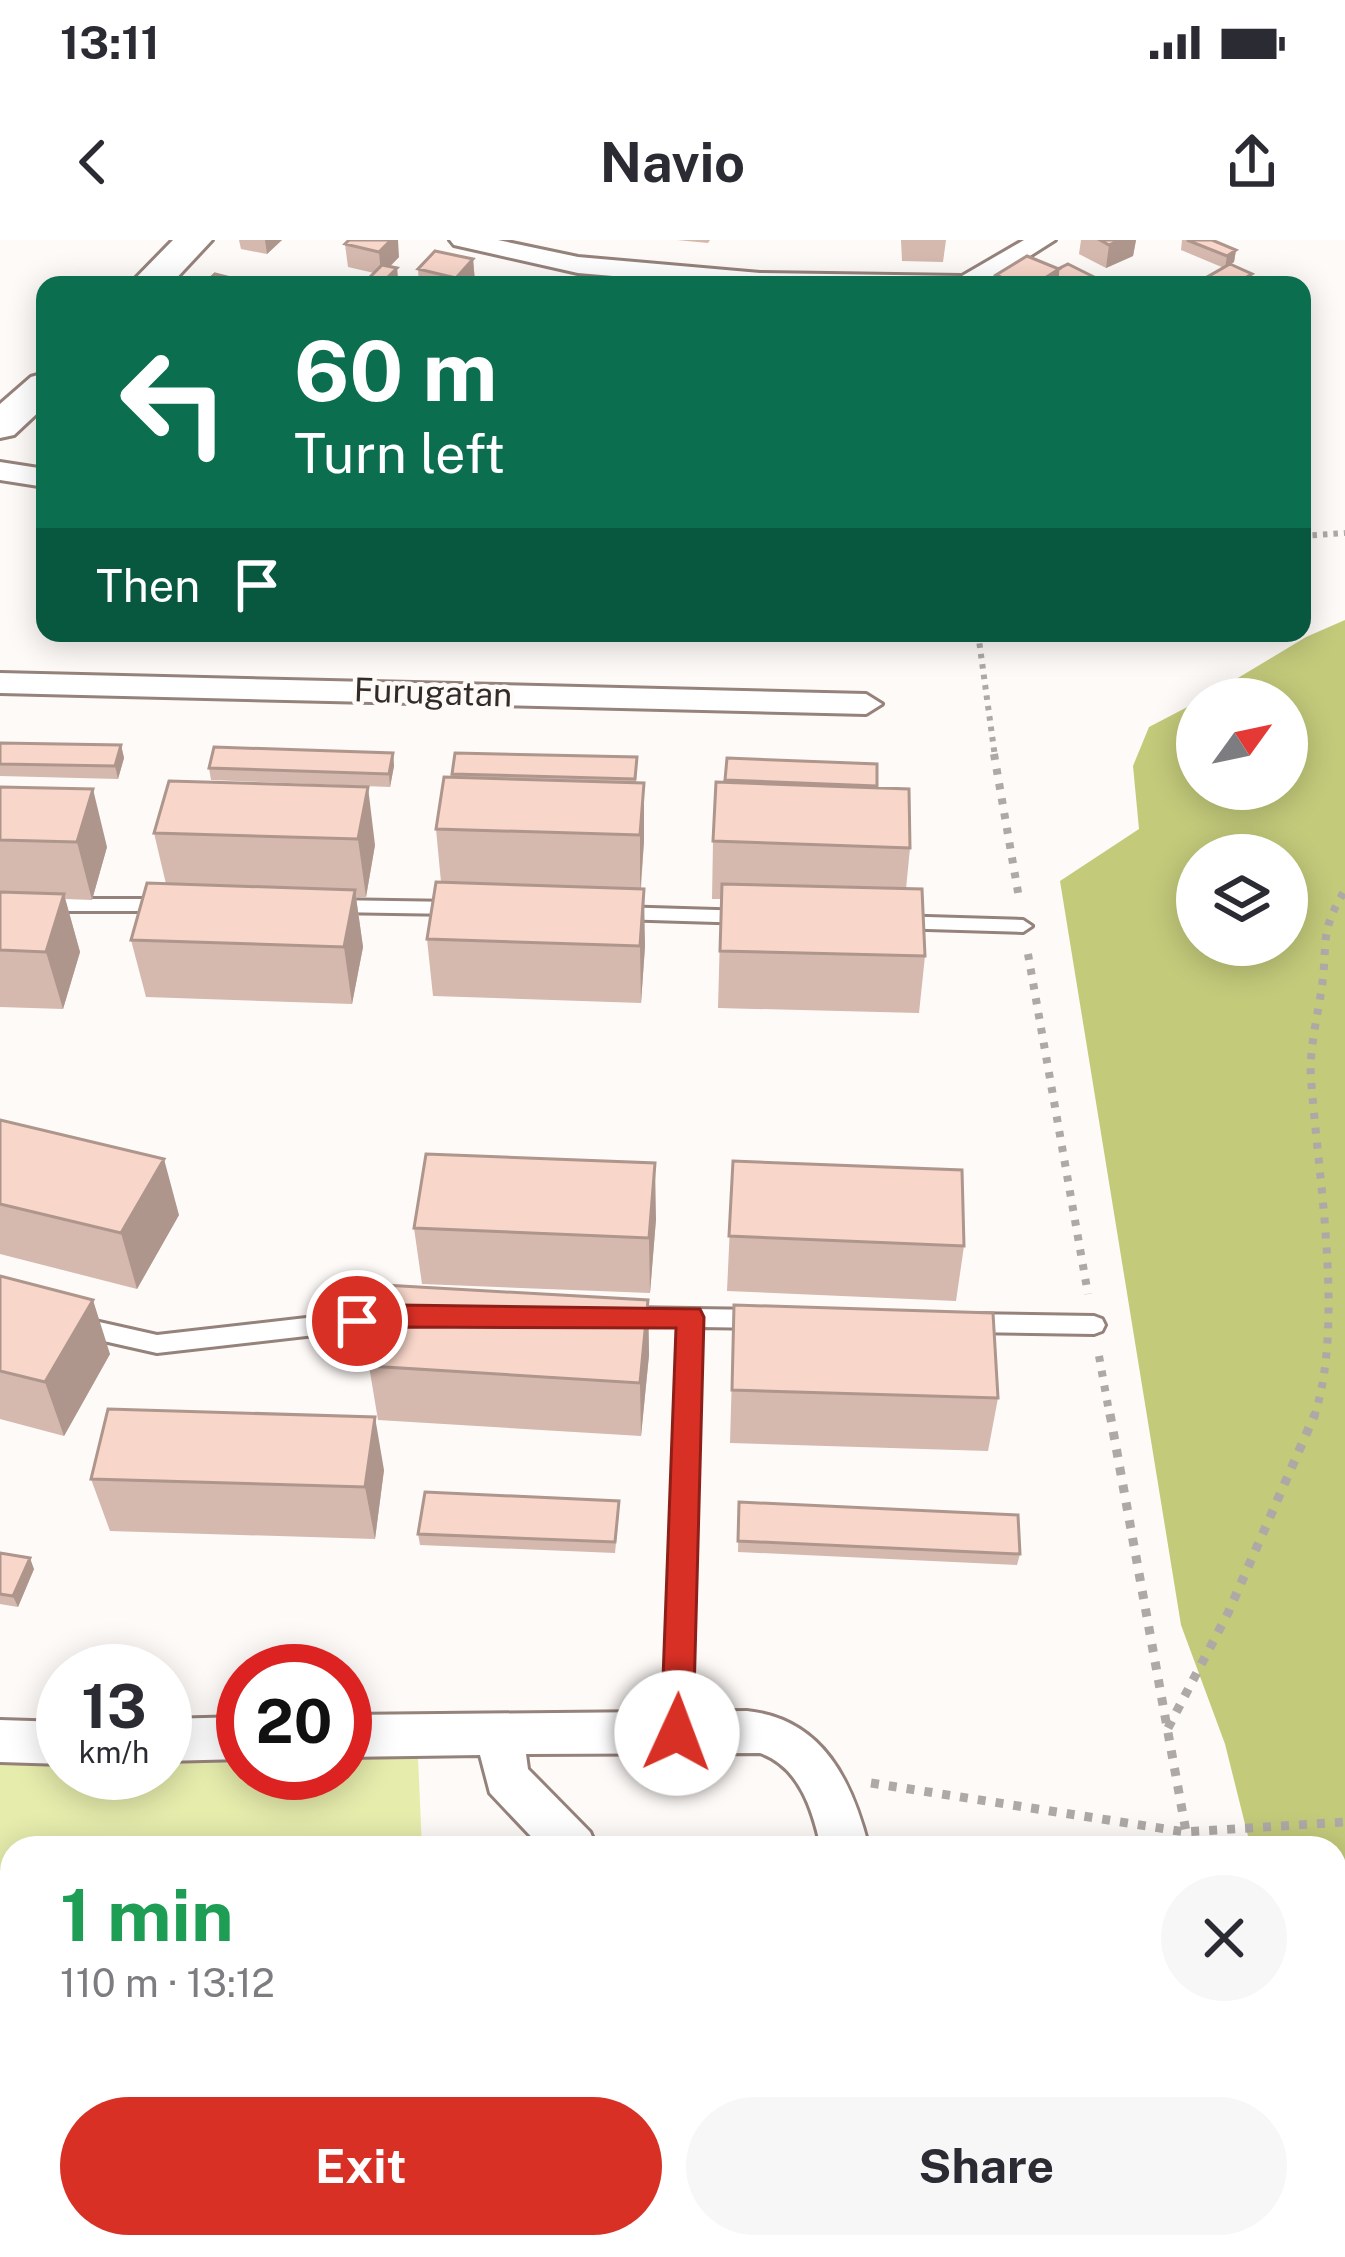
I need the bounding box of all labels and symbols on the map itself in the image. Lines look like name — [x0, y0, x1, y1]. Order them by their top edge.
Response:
street label: Furugatan — [353, 670, 513, 714]
north arrow — [1176, 678, 1308, 810]
pin — [306, 1270, 408, 1372]
speed limit sign: 20 — [216, 1644, 372, 1800]
position arrow — [614, 1670, 740, 1796]

